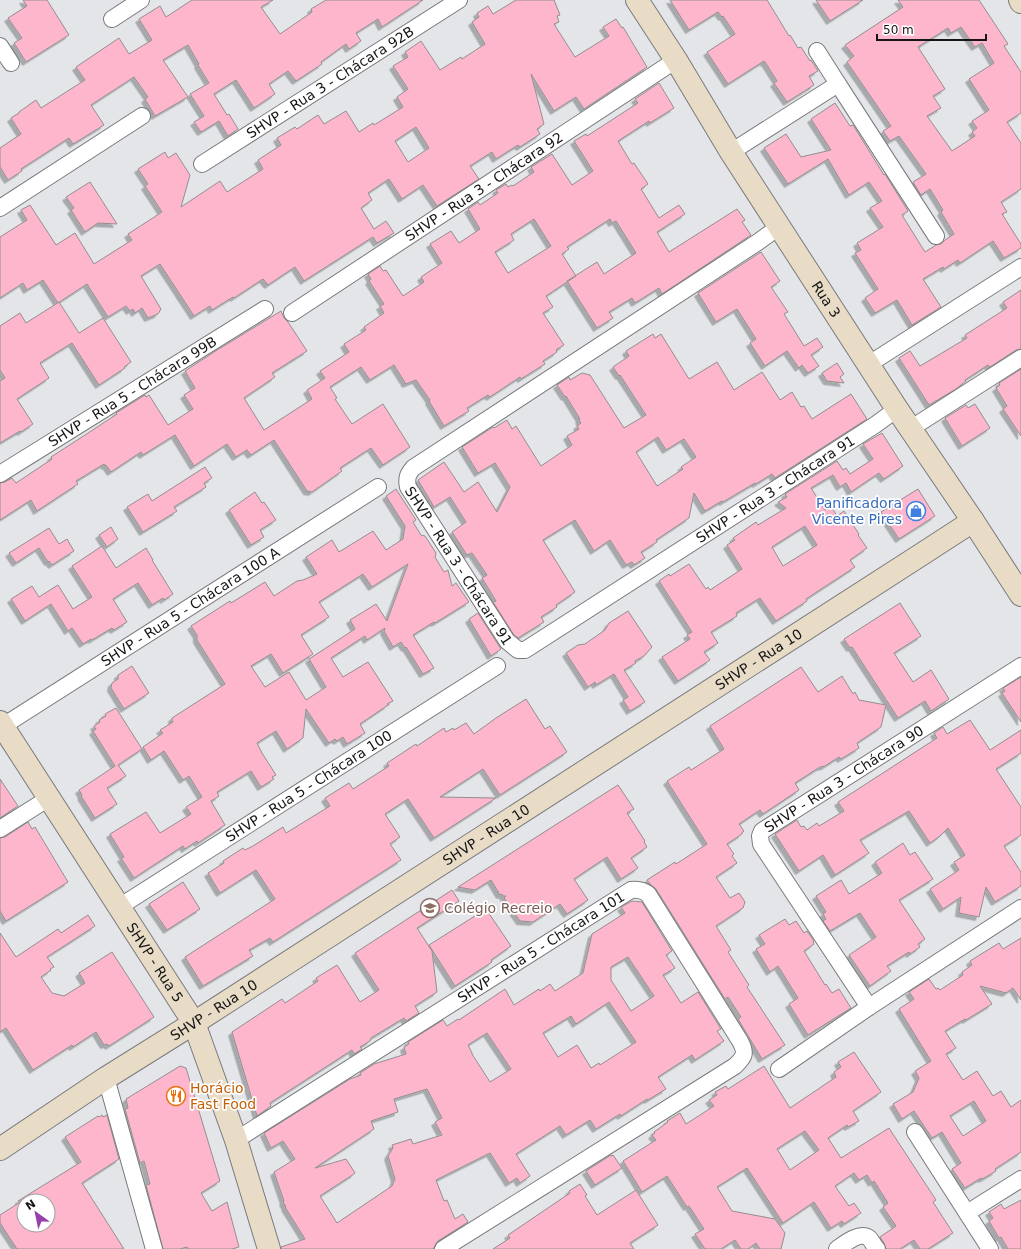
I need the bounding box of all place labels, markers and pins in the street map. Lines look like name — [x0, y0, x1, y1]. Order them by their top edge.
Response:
place label: Panificadora Vicente Pires — [812, 495, 902, 527]
shop icon: Panificadora Vicente Pires — [905, 500, 927, 522]
school or university icon: Colégio Recreio — [419, 897, 441, 919]
place label: Colégio Recreio — [444, 900, 553, 916]
place label: Horácio Fast Food — [190, 1080, 256, 1112]
restaurant icon: Horácio Fast Food — [165, 1085, 187, 1107]

